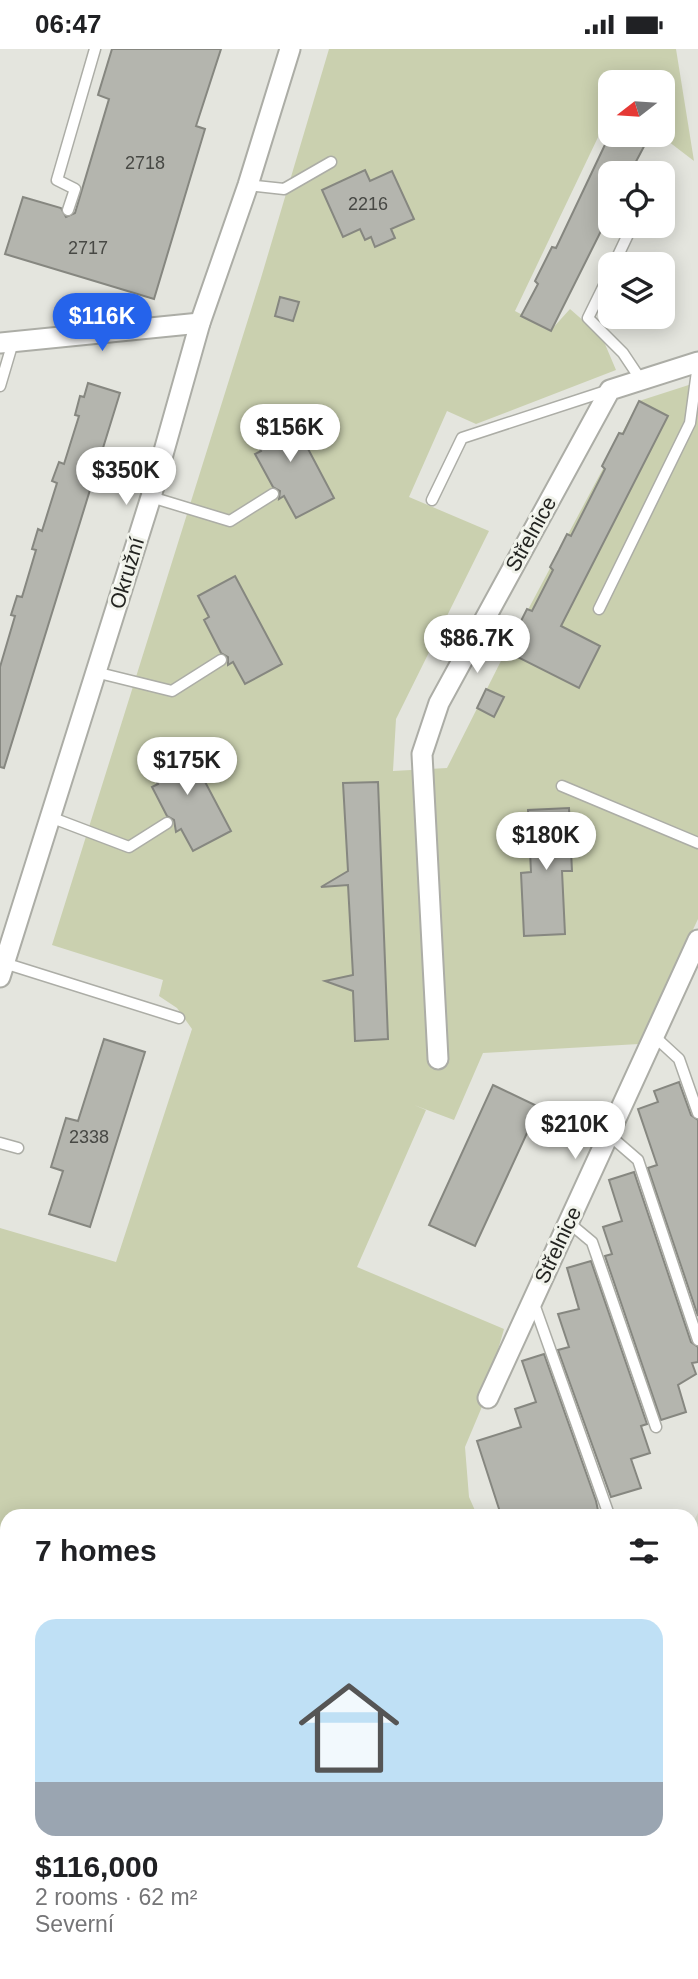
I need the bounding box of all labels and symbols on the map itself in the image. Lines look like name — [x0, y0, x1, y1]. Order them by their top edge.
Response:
north arrow — [598, 70, 676, 147]
house number: 2718 — [125, 153, 165, 173]
house number: 2216 — [348, 194, 388, 214]
house number: 2717 — [68, 238, 108, 258]
pin: $116K — [53, 293, 151, 353]
pin: $156K — [241, 405, 339, 464]
pin: $350K — [77, 447, 175, 507]
street label: Střelnice — [501, 492, 560, 575]
street label: Okružní — [105, 534, 148, 611]
pin: $86.7K — [420, 615, 534, 675]
pin: $175K — [138, 737, 236, 797]
pin: $180K — [497, 813, 595, 872]
pin: $210K — [526, 1101, 624, 1161]
house number: 2338 — [69, 1127, 109, 1147]
street label: Střelnice — [530, 1203, 585, 1287]

